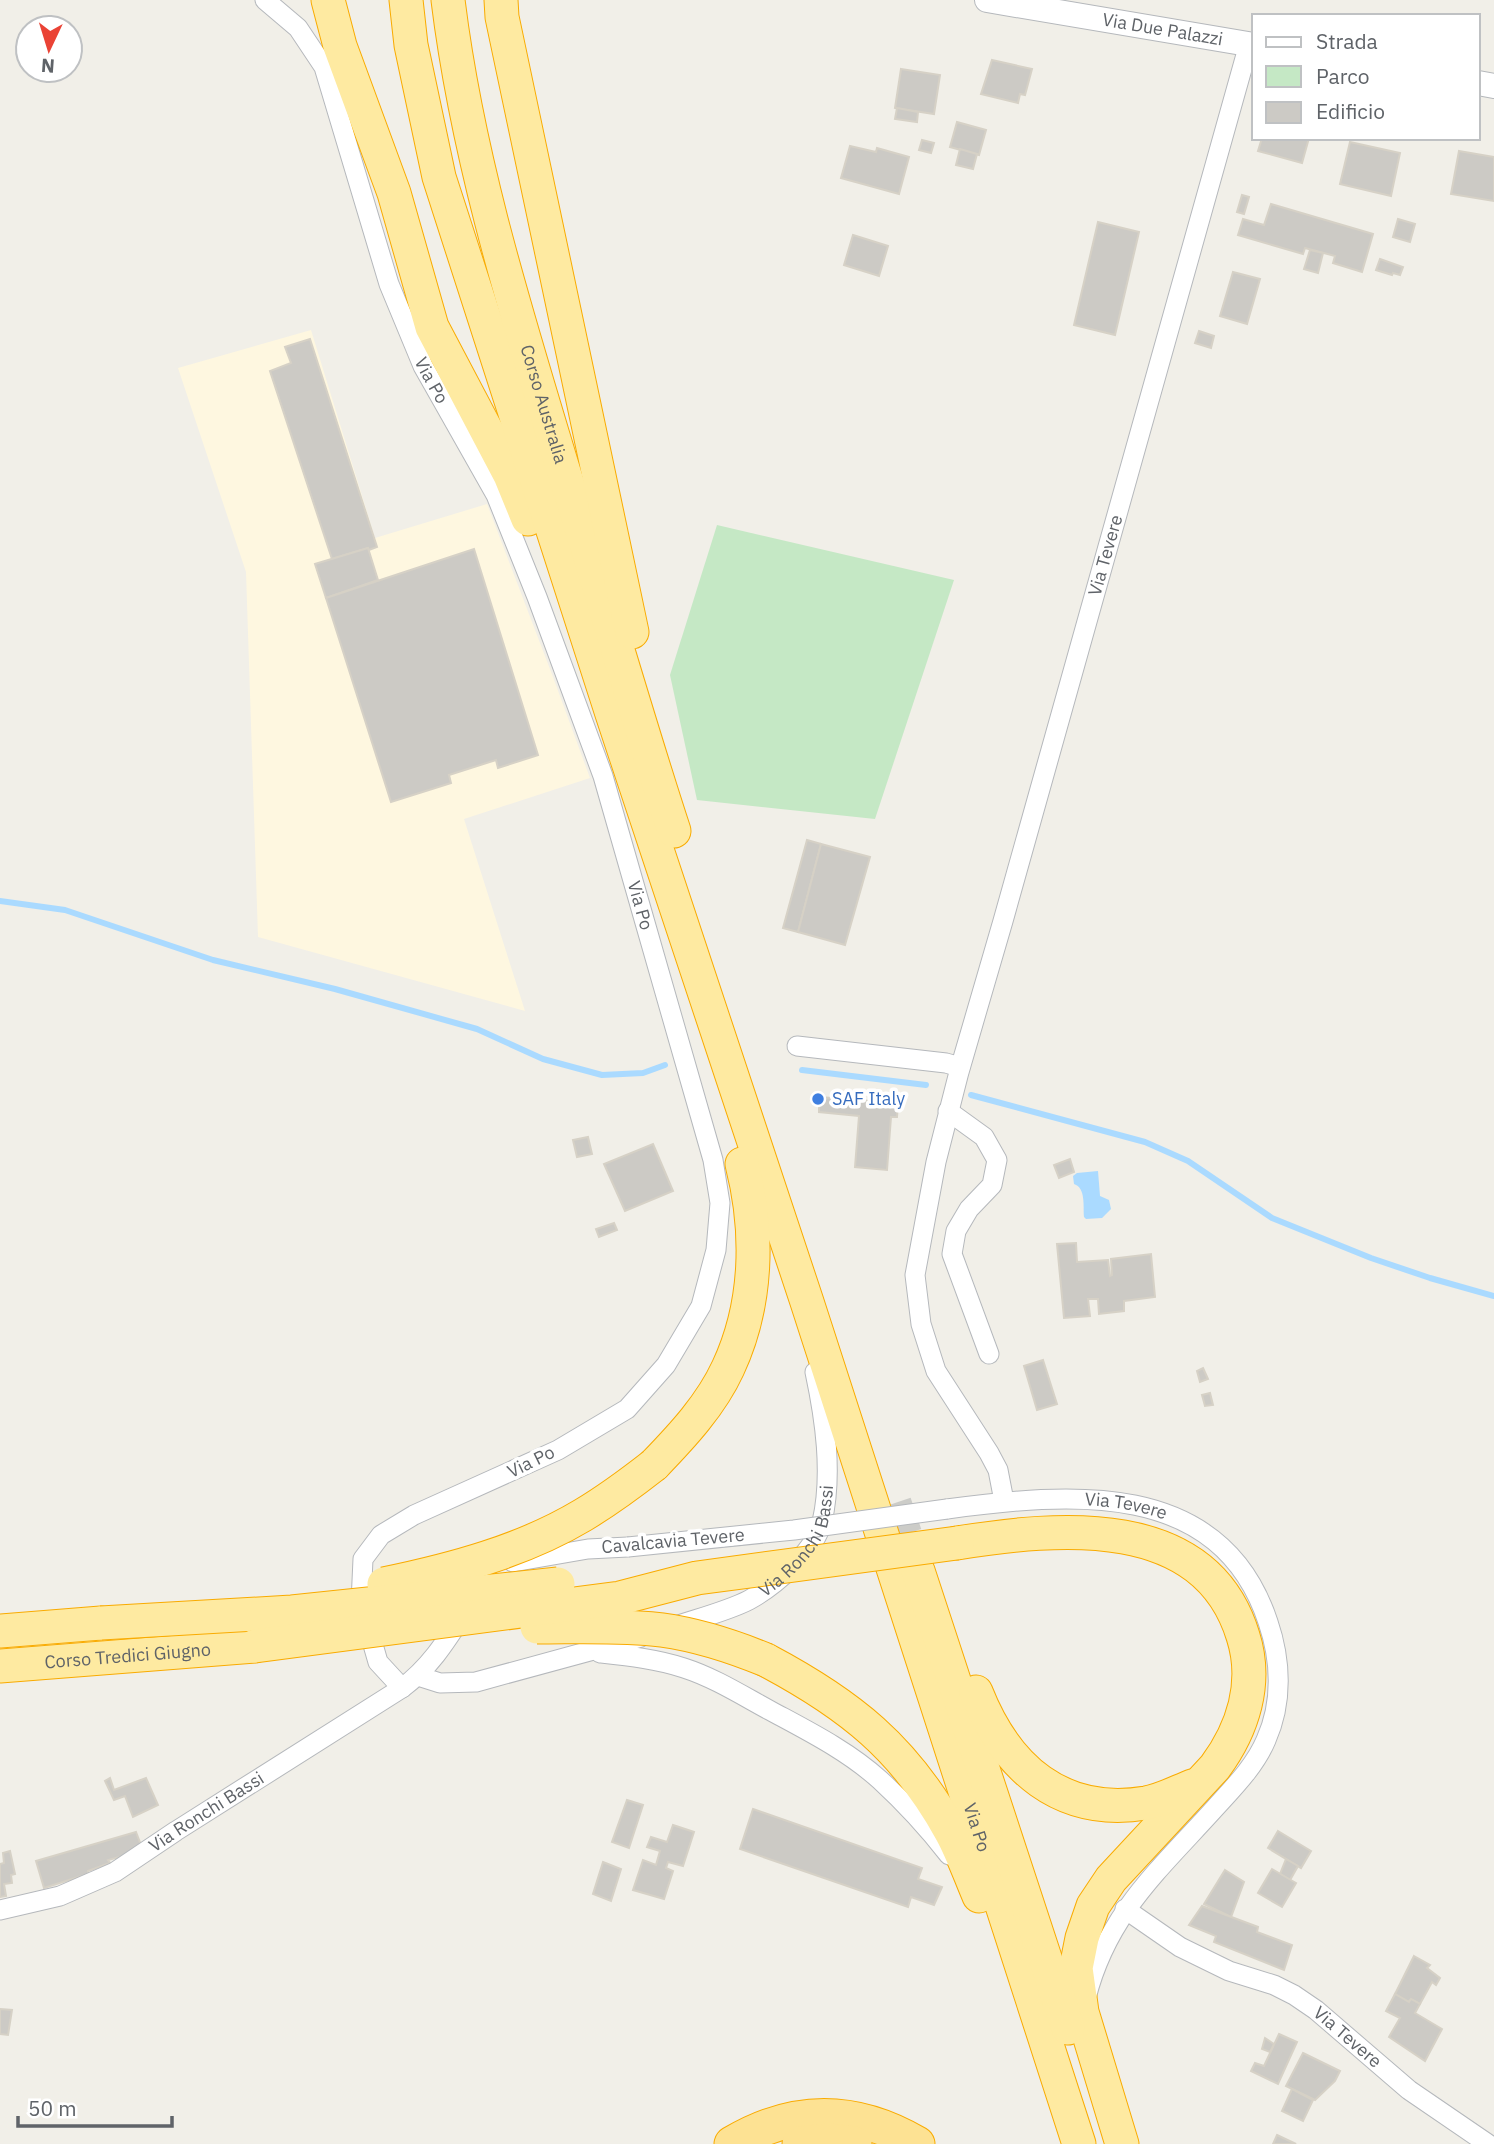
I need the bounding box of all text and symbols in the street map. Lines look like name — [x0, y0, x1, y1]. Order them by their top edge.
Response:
street label: Via Due Palazzi — [1101, 8, 1225, 51]
north arrow — [14, 14, 84, 84]
legend — [1252, 14, 1480, 140]
text: Strada — [1316, 27, 1378, 55]
text: N — [40, 54, 56, 78]
text: Parco — [1316, 62, 1370, 90]
text: Edificio — [1316, 97, 1385, 125]
street label: Corso Australia — [515, 342, 573, 467]
street label: Via Po — [410, 354, 454, 408]
street label: Via Tevere — [1083, 512, 1127, 598]
street label: Via Po — [623, 878, 658, 932]
place label: SAF Italy — [832, 1087, 905, 1110]
marker: SAF Italy — [810, 1091, 826, 1107]
street label: Via Po — [503, 1440, 558, 1483]
street label: Via Ronchi Bassi — [754, 1484, 838, 1602]
street label: Via Tevere — [1084, 1487, 1170, 1524]
street label: Cavalcavia Tevere — [601, 1523, 746, 1558]
street label: Corso Tredici Giugno — [44, 1638, 212, 1673]
street label: Via Ronchi Bassi — [144, 1766, 268, 1857]
street label: Via Po — [959, 1800, 996, 1855]
street label: Via Tevere — [1309, 2001, 1387, 2073]
scale bar — [18, 2084, 172, 2128]
text: 50 m — [28, 2094, 77, 2122]

